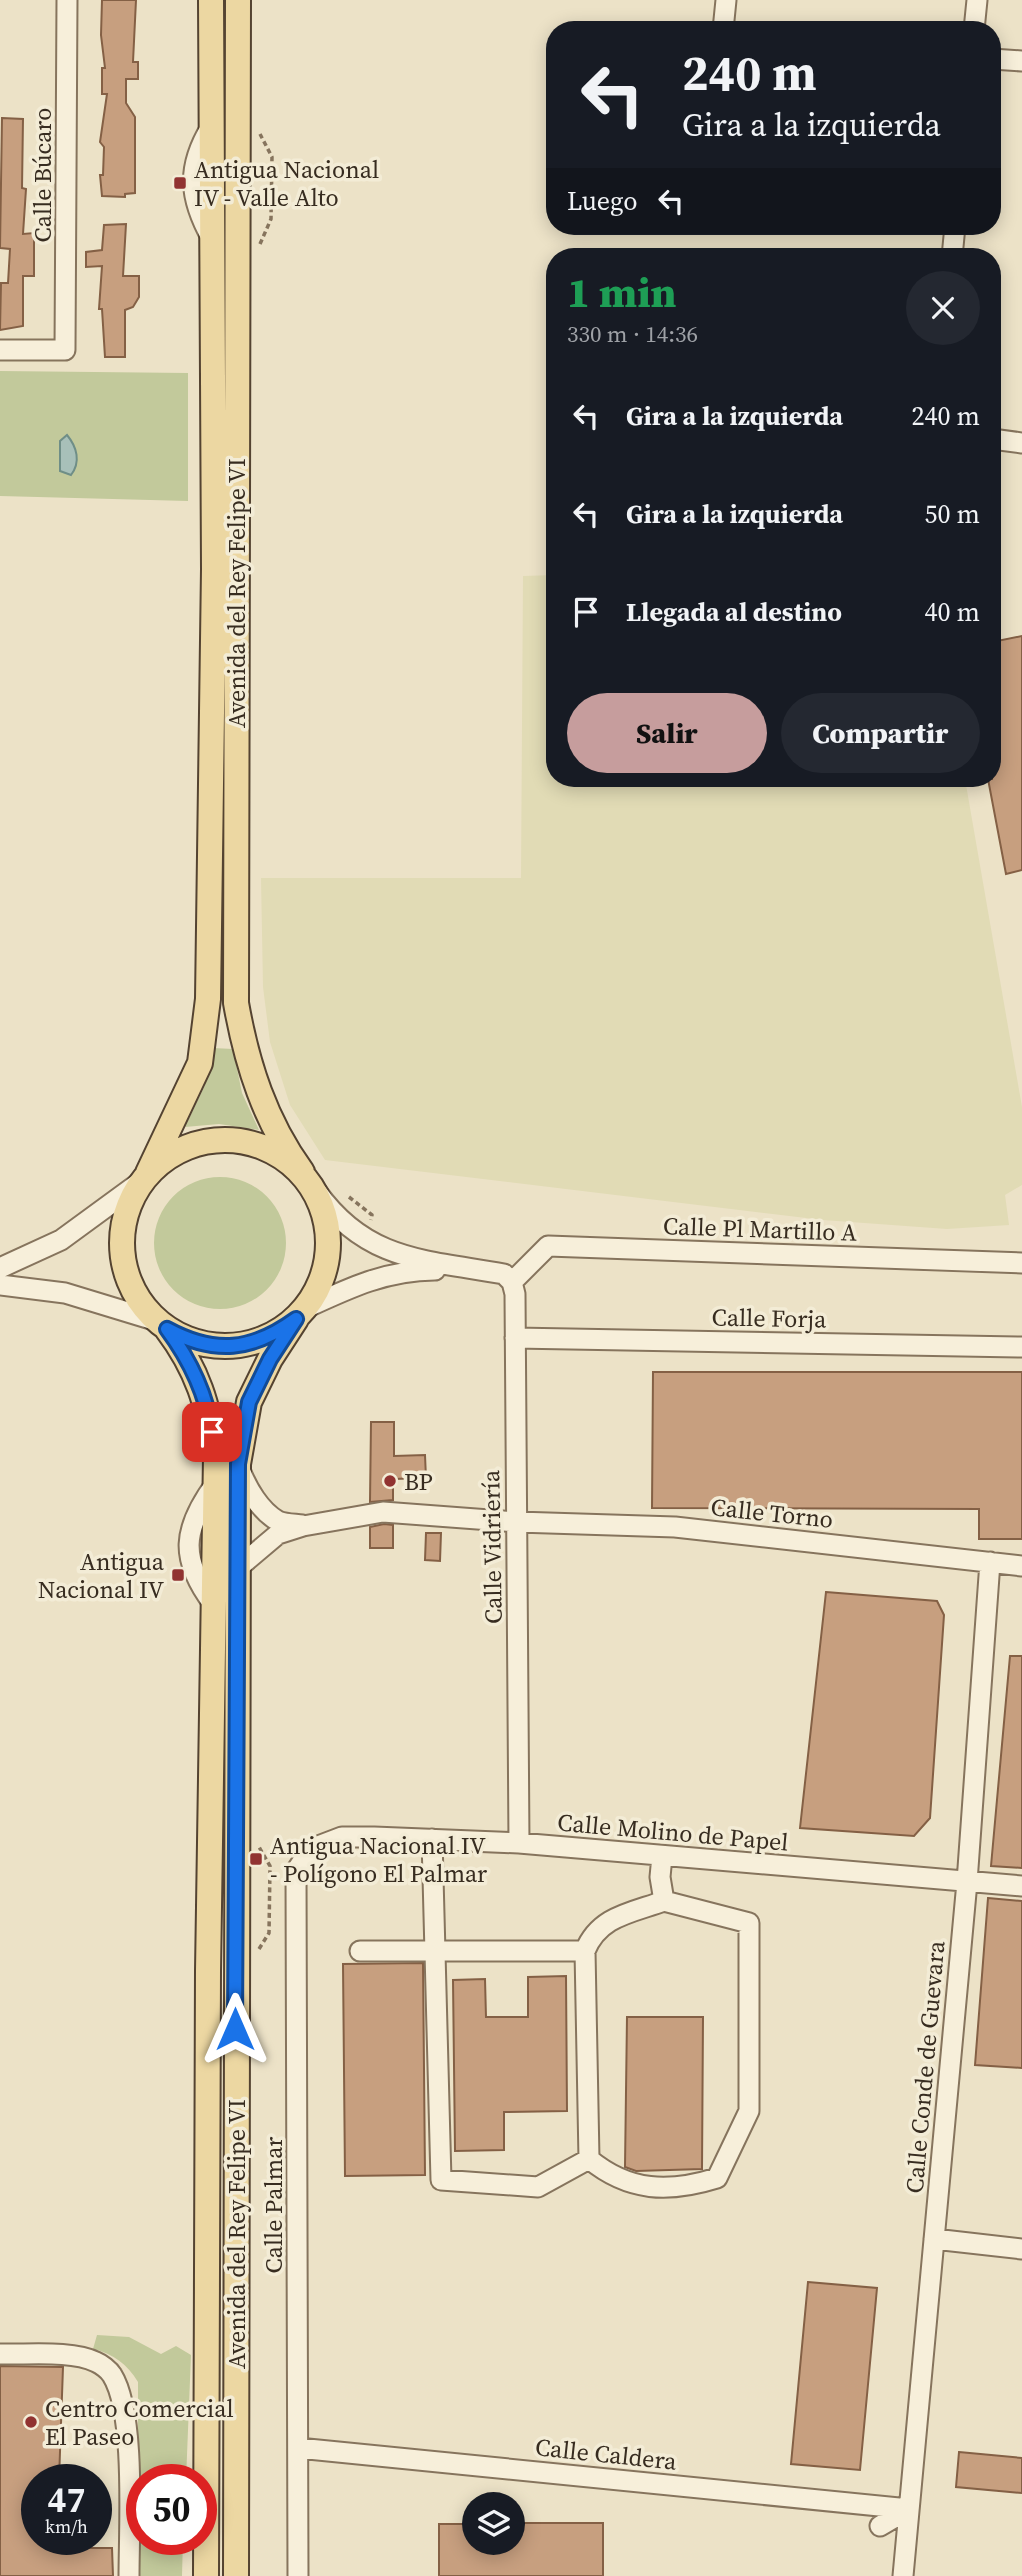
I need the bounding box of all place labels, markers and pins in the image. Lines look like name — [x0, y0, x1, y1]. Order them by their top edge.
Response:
place label: Antigua Nacional IV - Valle Alto — [194, 153, 379, 214]
marker: Antigua Nacional IV - Valle Alto — [172, 175, 188, 191]
pin — [182, 1402, 242, 1462]
place label: BP — [404, 1465, 433, 1498]
marker: BP — [382, 1473, 398, 1489]
place label: Antigua Nacional IV — [38, 1545, 165, 1606]
marker: Antigua Nacional IV — [170, 1567, 186, 1583]
place label: Antigua Nacional IV - Polígono El Palmar — [270, 1829, 487, 1890]
marker: Antigua Nacional IV - Polígono El Palmar — [248, 1851, 264, 1867]
place label: Centro Comercial El Paseo — [45, 2392, 234, 2453]
marker: Centro Comercial El Paseo — [23, 2414, 39, 2430]

